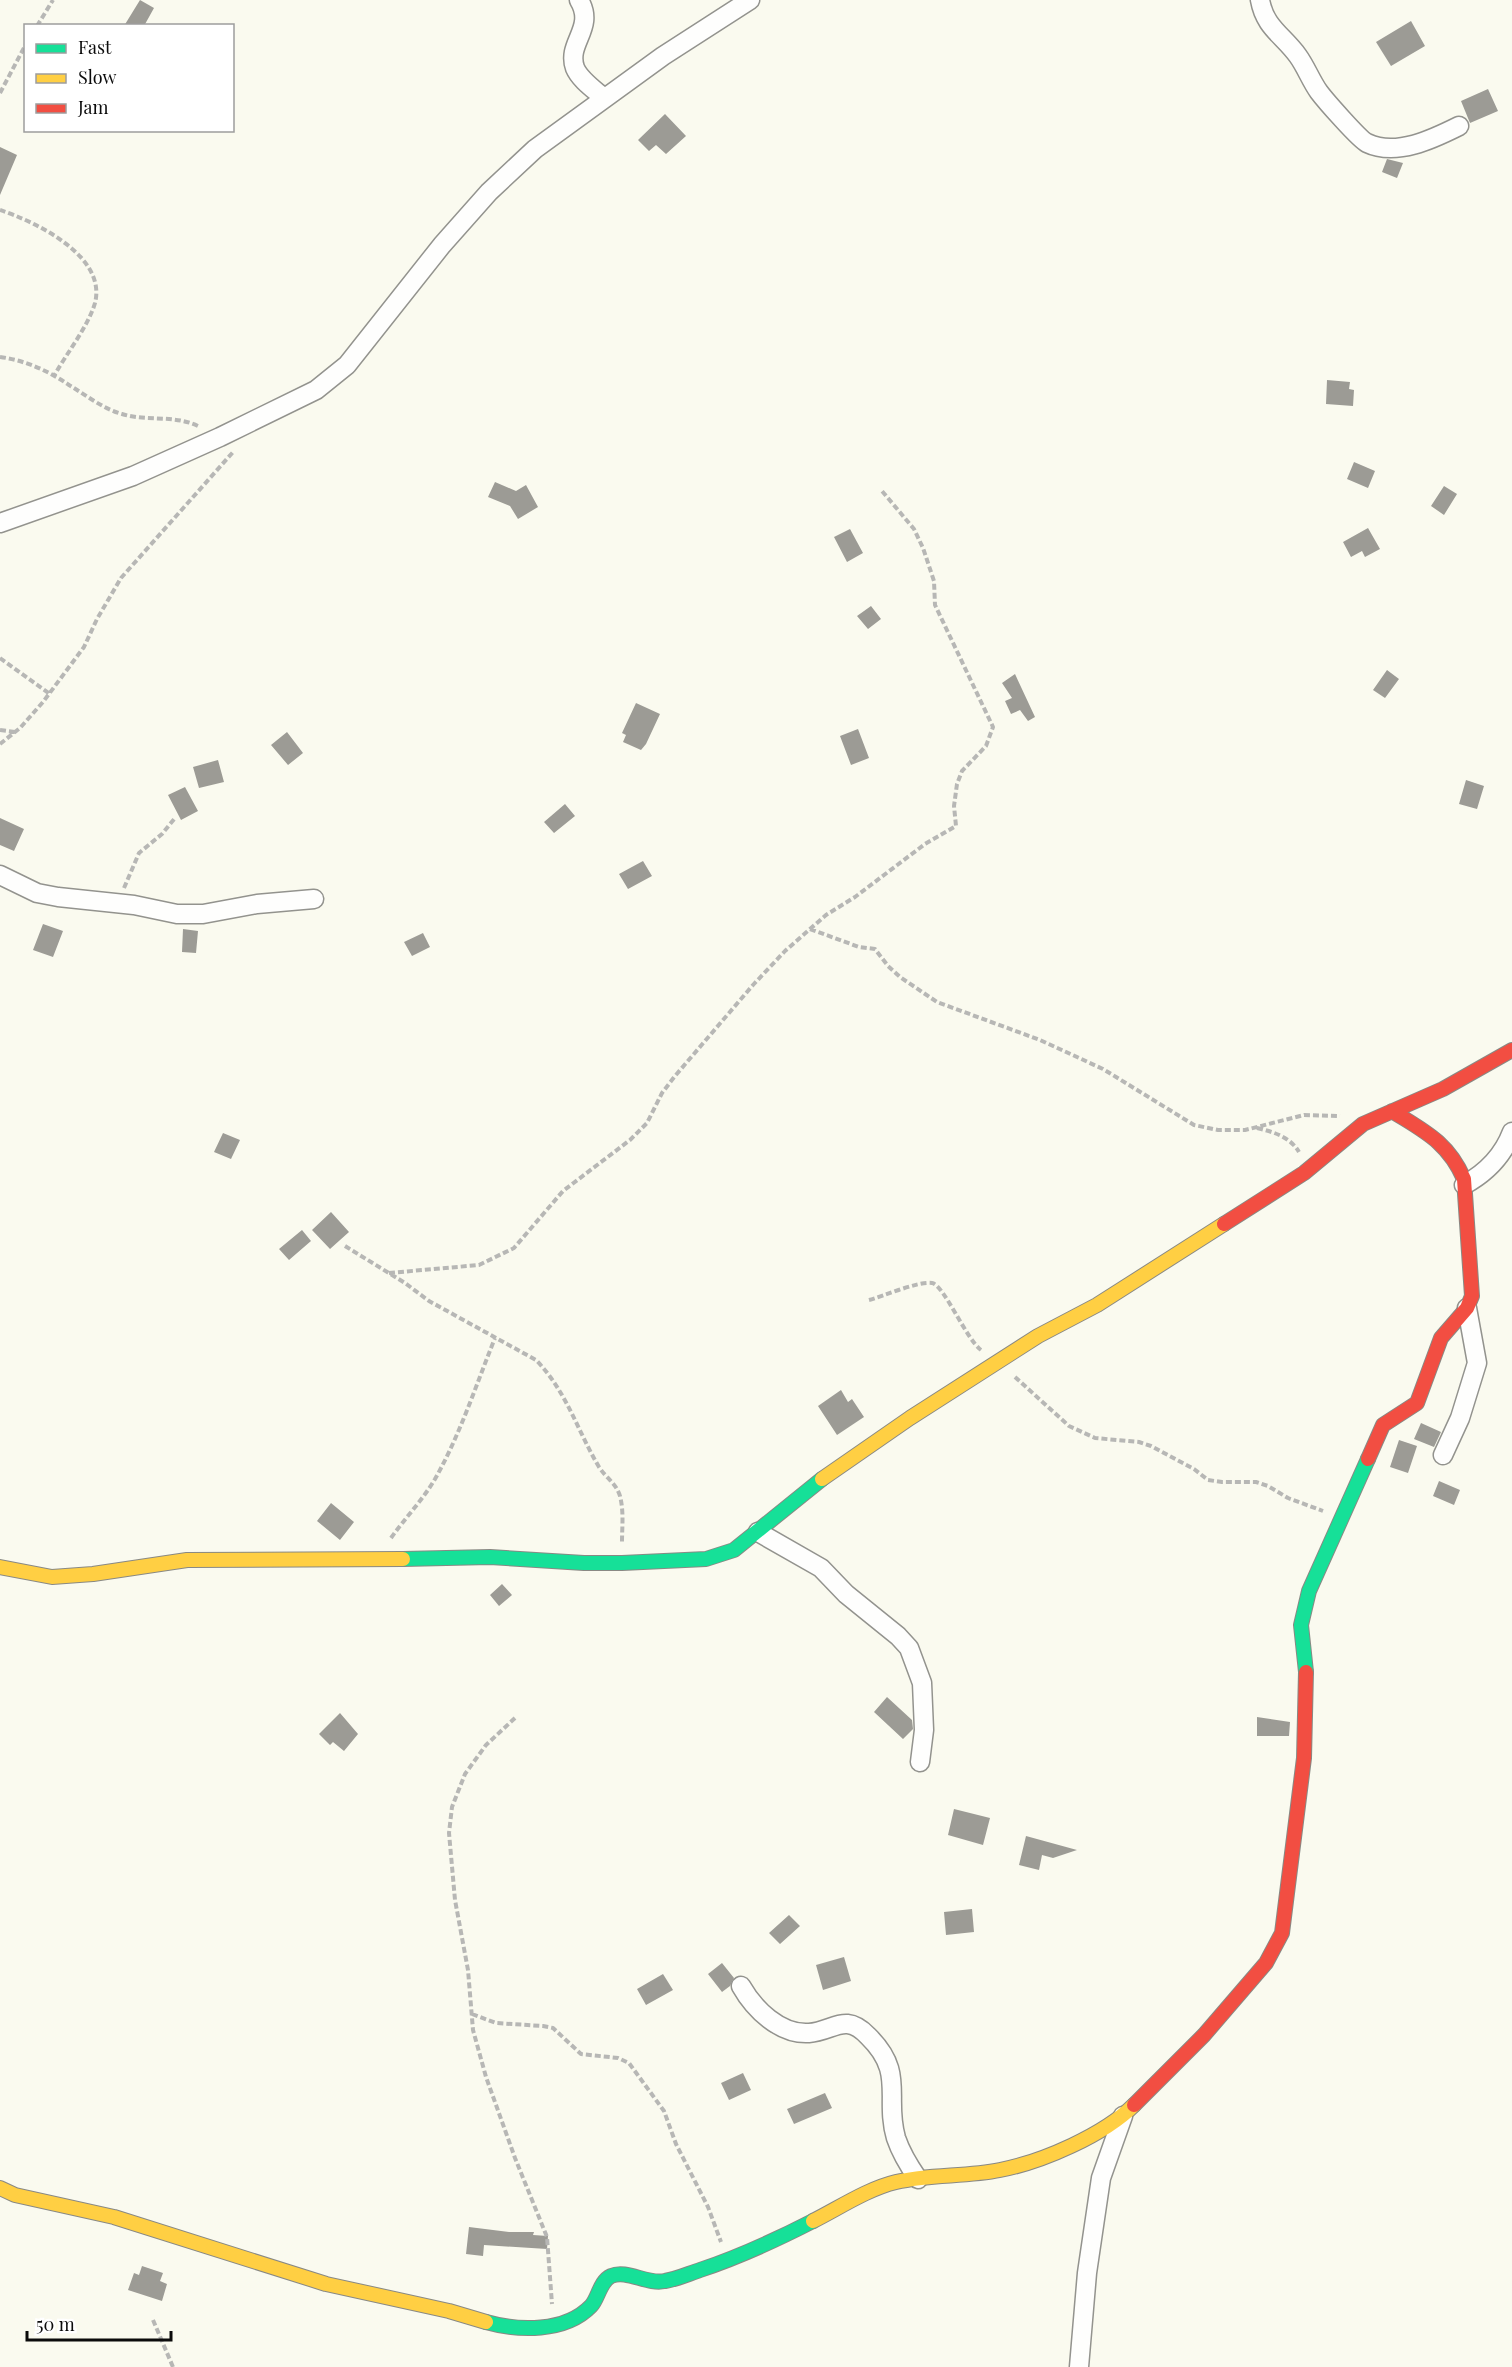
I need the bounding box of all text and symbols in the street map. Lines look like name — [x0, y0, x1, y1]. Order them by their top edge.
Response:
legend — [24, 24, 234, 132]
text: Fast — [78, 35, 112, 59]
text: Slow — [78, 65, 116, 89]
text: Jam — [77, 95, 108, 119]
scale bar — [27, 2304, 171, 2342]
text: 50 m — [36, 2312, 75, 2336]

